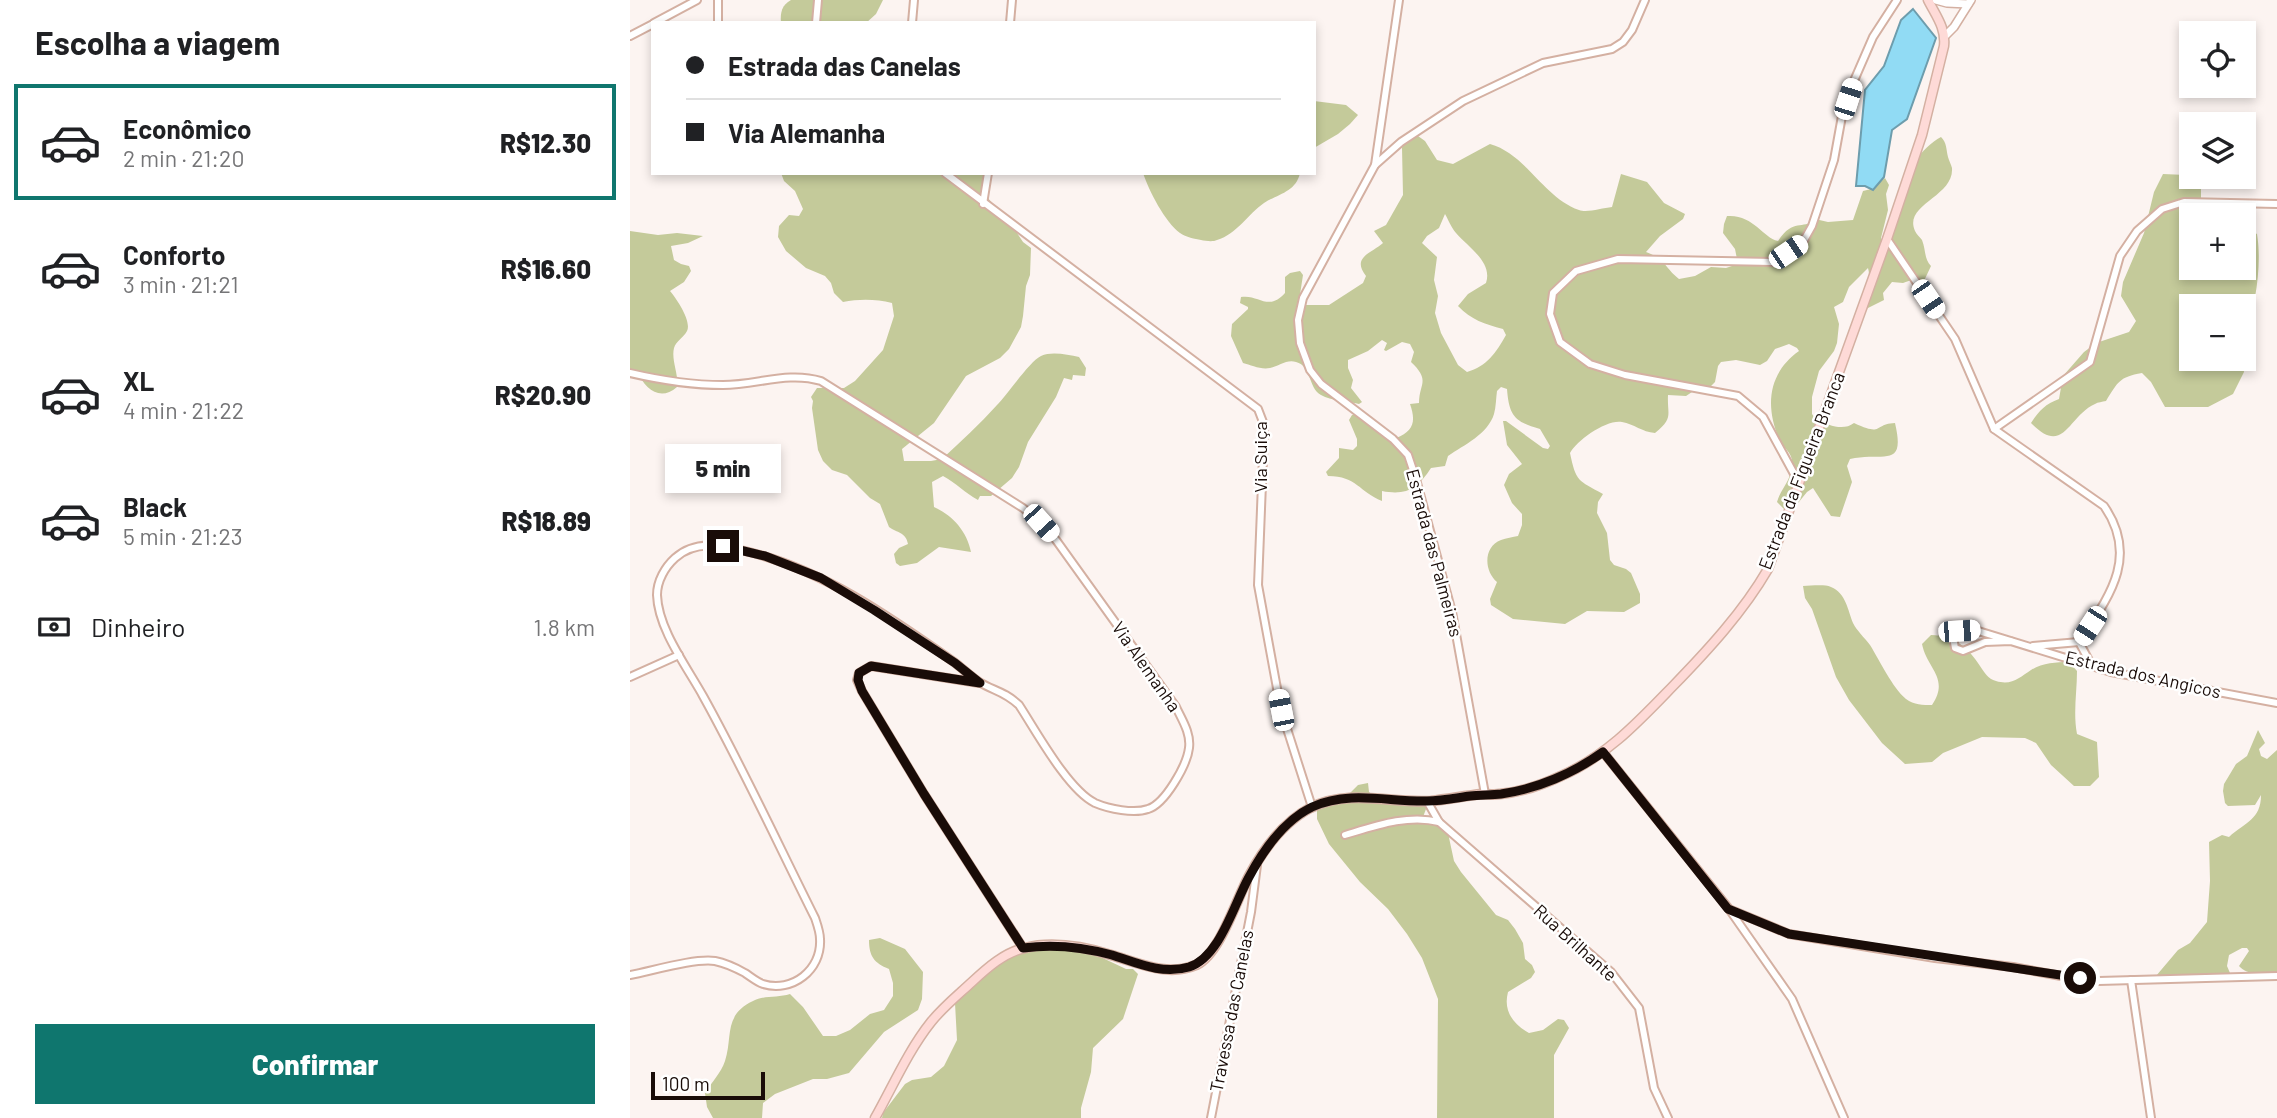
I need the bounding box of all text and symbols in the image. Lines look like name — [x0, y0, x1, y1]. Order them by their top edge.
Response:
map controls — [2179, 21, 2256, 371]
button: locate — [2179, 21, 2256, 98]
text: Escolha a viagem — [35, 23, 280, 61]
text: Estrada das Canelas — [728, 50, 961, 81]
car — [1832, 76, 1865, 122]
icon: car — [39, 111, 102, 174]
button: layers — [2179, 112, 2256, 189]
text: Econômico — [123, 113, 252, 144]
text: Via Alemanha — [728, 117, 885, 148]
text: R$12.30 — [500, 127, 591, 158]
text: 2 min · 21:20 — [123, 144, 244, 172]
button: + — [2179, 203, 2256, 280]
car — [1765, 232, 1812, 272]
icon: car — [39, 237, 102, 300]
text: Conforto — [123, 239, 226, 270]
text: R$16.60 — [501, 253, 591, 284]
text: 3 min · 21:21 — [123, 270, 239, 298]
car — [1908, 276, 1949, 322]
button: − — [2179, 294, 2256, 371]
icon: car — [39, 363, 102, 426]
text: XL — [123, 365, 154, 396]
street label: Estrada da Figueira Branca — [1753, 369, 1849, 573]
text: R$20.90 — [495, 379, 591, 410]
text: 4 min · 21:22 — [123, 396, 244, 424]
street label: Via Suiça — [1249, 421, 1271, 493]
callout: 5 min — [665, 444, 781, 494]
text: 5 min — [696, 454, 751, 482]
street label: Estrada das Palmeiras — [1402, 466, 1468, 639]
icon: car — [39, 489, 102, 552]
text: Black — [123, 491, 187, 522]
car — [1020, 500, 1063, 546]
text: R$18.89 — [501, 505, 591, 536]
text: 5 min · 21:23 — [123, 522, 243, 550]
route end — [707, 530, 739, 562]
car — [2070, 603, 2111, 649]
icon: cash — [35, 608, 73, 646]
text: Dinheiro — [91, 611, 186, 642]
text: 1.8 km — [533, 613, 595, 641]
street label: Via Alemanha — [1108, 617, 1186, 716]
car — [1938, 619, 1981, 643]
street label: Estrada dos Angicos — [2063, 645, 2223, 703]
car — [1267, 687, 1296, 733]
street label: Rua Brilhante — [1529, 899, 1622, 985]
street label: Travessa das Canelas — [1204, 928, 1258, 1094]
route start — [2064, 962, 2096, 994]
button: Confirmar — [35, 1024, 595, 1104]
scale bar — [651, 1069, 765, 1101]
text: 100 m — [662, 1072, 710, 1095]

